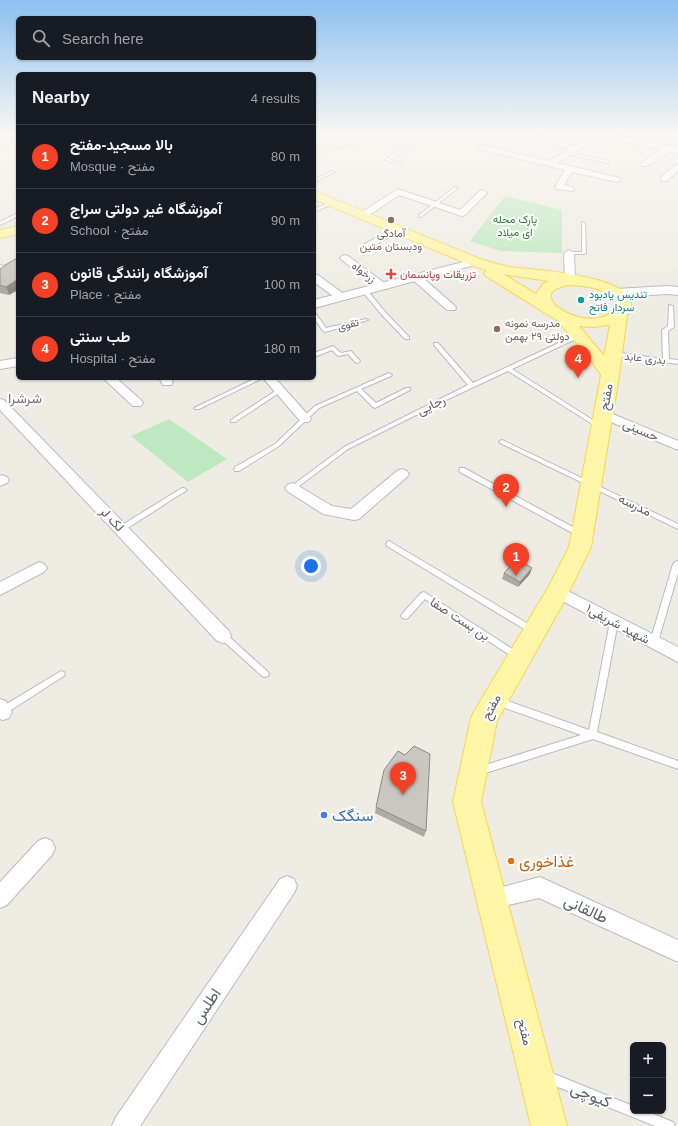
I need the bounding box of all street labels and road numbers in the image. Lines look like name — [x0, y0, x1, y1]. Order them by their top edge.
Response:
street label: زرخواه — [349, 259, 378, 286]
street label: تقوی — [336, 315, 361, 333]
street label: بدری عابد — [624, 350, 666, 367]
street label: مفتح — [596, 382, 618, 412]
street label: رجایی — [414, 392, 448, 419]
street label: حسینی — [621, 416, 661, 445]
street label: مدرسه — [616, 491, 654, 520]
street label: لک لر — [95, 503, 127, 535]
street label: بن بست صفا — [427, 594, 493, 645]
street label: شهید شریفی۱ — [583, 601, 652, 648]
street label: مفتح — [478, 692, 506, 723]
street label: طالقانی — [561, 892, 611, 928]
street label: اطلس — [188, 985, 226, 1028]
street label: مفتح — [513, 1017, 536, 1047]
street label: کیوچی — [567, 1079, 614, 1114]

